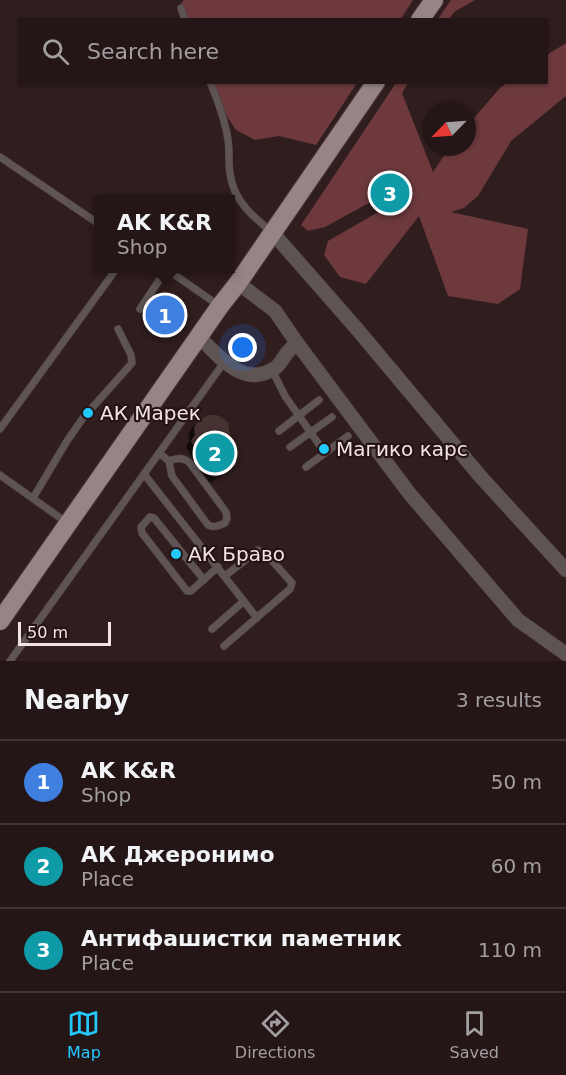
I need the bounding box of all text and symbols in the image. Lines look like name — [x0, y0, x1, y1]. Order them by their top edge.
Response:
search box — [18, 18, 548, 84]
icon: search — [39, 35, 72, 68]
text: Search here — [87, 39, 219, 64]
north arrow — [422, 102, 476, 156]
pin: 3 — [370, 170, 410, 216]
popup — [94, 195, 235, 273]
text: AK K&R — [117, 210, 212, 235]
text: Shop — [117, 235, 167, 259]
pin: 1 — [146, 292, 184, 338]
your location — [228, 333, 257, 362]
place label: АК Марек — [100, 401, 201, 425]
marker: АК Марек — [81, 406, 95, 420]
pin: 2 — [196, 430, 234, 476]
place label: Магико карс — [336, 437, 468, 461]
marker: Магико карс — [317, 442, 331, 456]
place label: АК Браво — [188, 542, 285, 566]
marker: АК Браво — [169, 547, 183, 561]
scale bar — [18, 619, 111, 646]
text: 50 m — [27, 623, 68, 642]
text: Nearby — [24, 685, 129, 715]
text: 3 results — [456, 688, 542, 712]
text: AK K&R — [81, 758, 176, 783]
text: 1 — [37, 770, 50, 794]
text: 50 m — [491, 770, 542, 794]
text: Shop — [81, 783, 131, 807]
text: АК Джеронимо — [81, 842, 275, 867]
text: 2 — [37, 854, 50, 878]
text: 60 m — [491, 854, 542, 878]
text: Place — [81, 867, 134, 891]
text: Антифашистки паметник — [81, 926, 402, 951]
text: 3 — [37, 938, 50, 962]
text: 110 m — [478, 938, 542, 962]
text: Place — [81, 951, 134, 975]
tab: Map — [67, 1007, 101, 1062]
tab: Directions — [235, 1007, 315, 1062]
tab: Saved — [450, 1007, 499, 1062]

